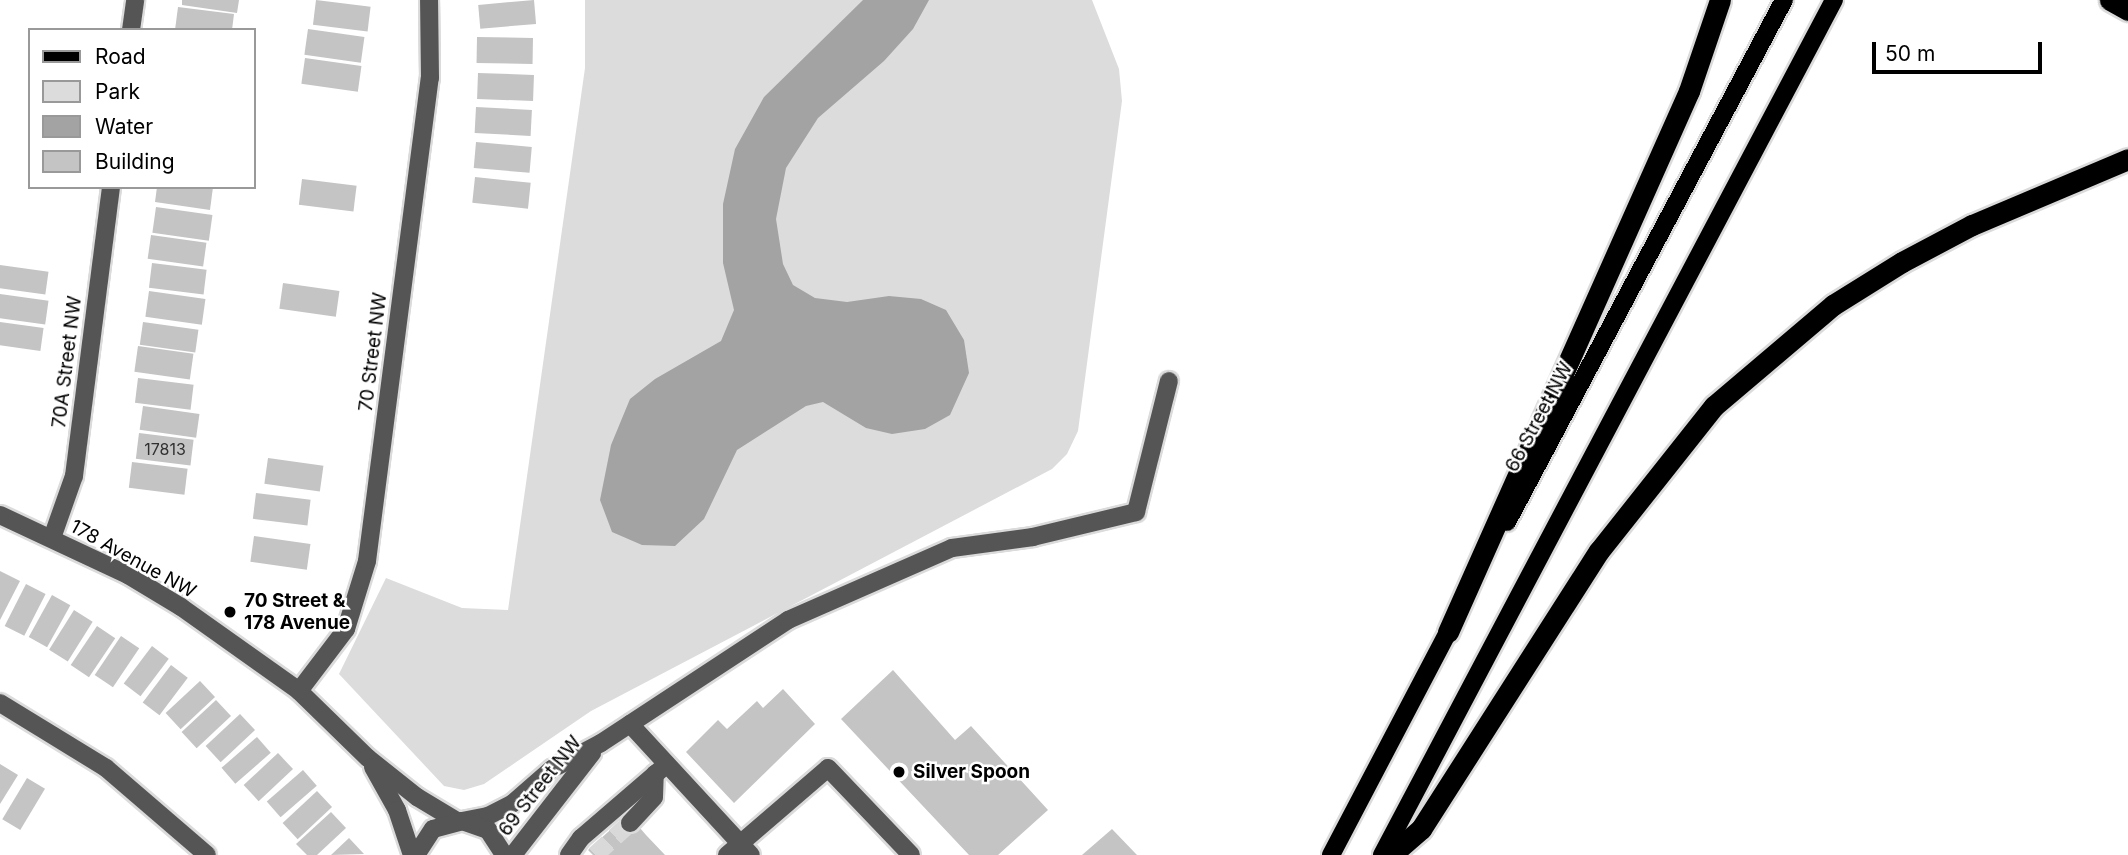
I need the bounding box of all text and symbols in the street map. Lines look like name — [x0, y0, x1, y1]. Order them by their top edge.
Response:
legend — [28, 28, 256, 189]
scale bar — [1876, 28, 2046, 72]
text: 50 m — [1885, 41, 1935, 66]
text: Road — [95, 44, 146, 69]
text: Park — [95, 79, 140, 104]
text: Water — [95, 114, 153, 139]
text: Building — [95, 149, 175, 174]
street label: 70 Street NW — [354, 291, 392, 413]
street label: 70A Street NW — [48, 295, 86, 429]
street label: 66 Street NW — [1501, 358, 1577, 476]
house number: 17813 — [144, 439, 186, 459]
street label: 178 Avenue NW — [66, 515, 200, 603]
place label: 70 Street & 178 Avenue — [244, 590, 350, 634]
marker: 70 Street & 178 Avenue — [222, 604, 238, 620]
street label: 69 Street NW — [494, 731, 586, 841]
place label: Silver Spoon — [913, 761, 1030, 783]
marker: Silver Spoon — [891, 764, 907, 780]

